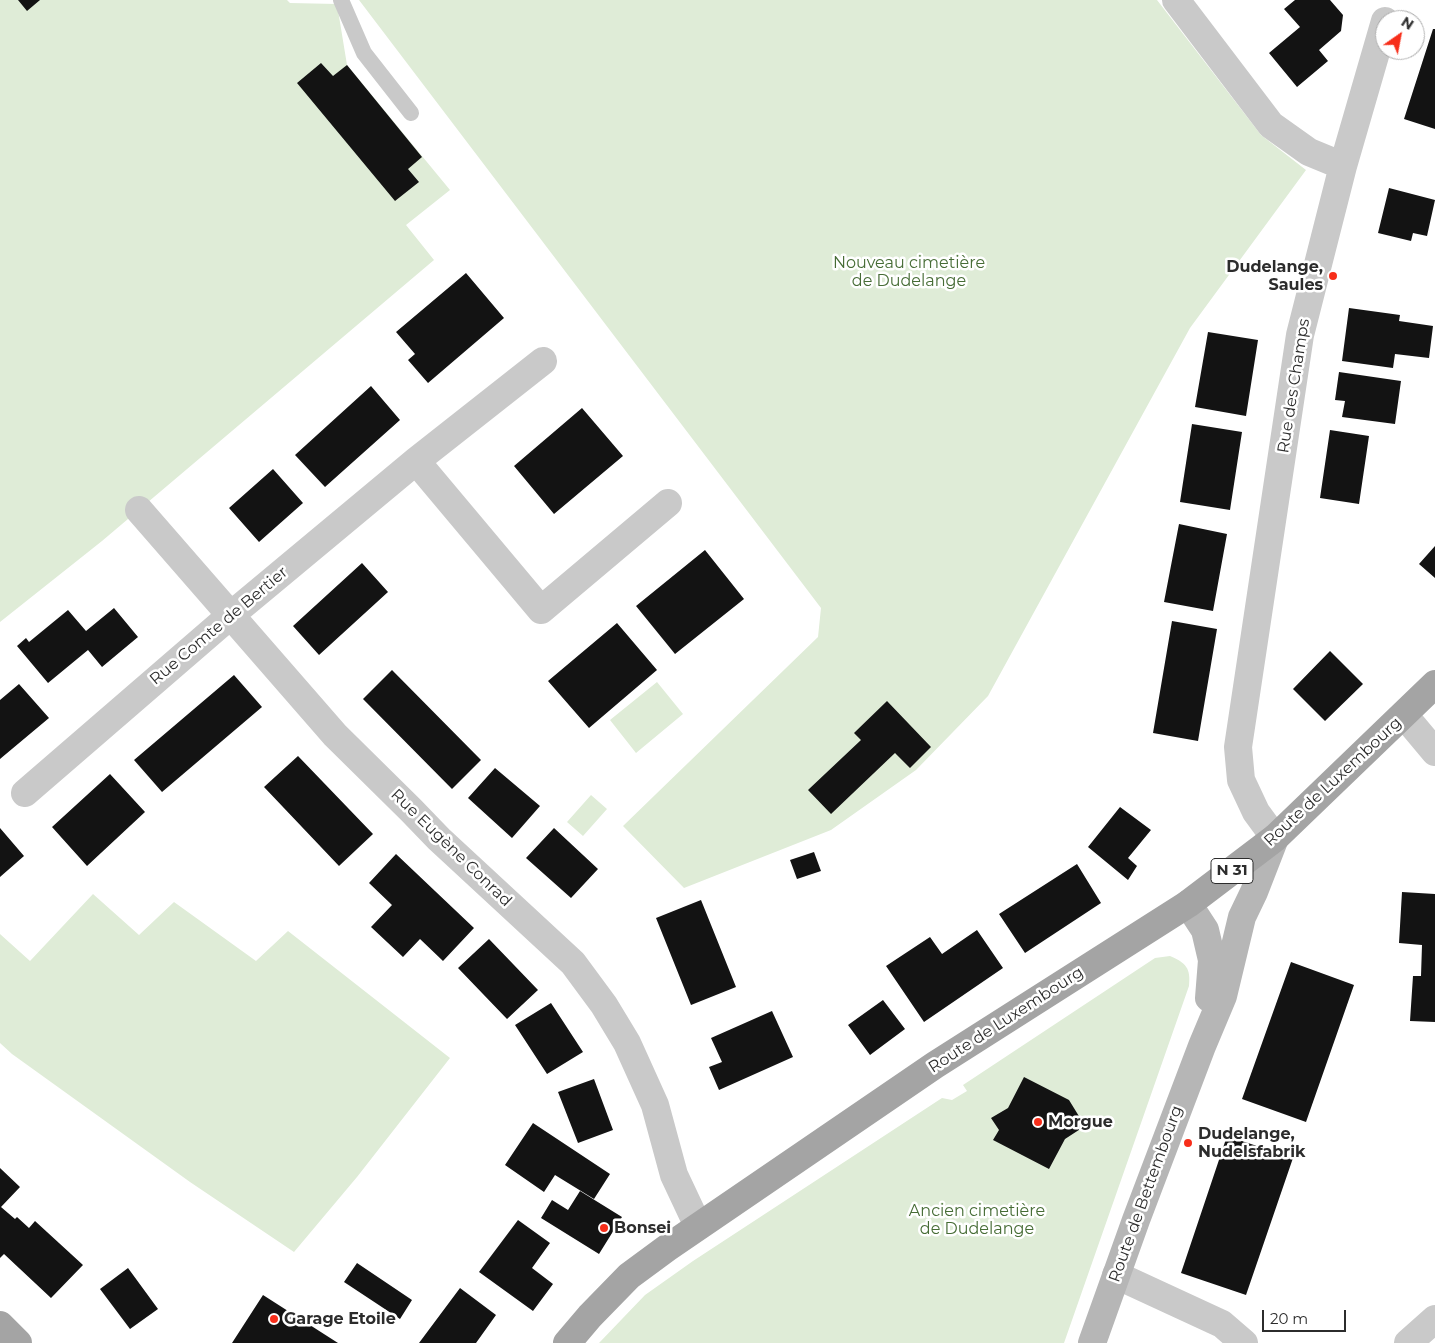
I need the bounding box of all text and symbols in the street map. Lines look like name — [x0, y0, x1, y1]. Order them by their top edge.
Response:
north arrow — [1375, 10, 1425, 60]
text: N — [1398, 13, 1417, 34]
park label: Nouveau cimetière de Dudelange — [833, 253, 985, 291]
place label: Dudelange, Saules — [1226, 257, 1323, 295]
marker: Dudelange, Saules — [1327, 270, 1339, 282]
street label: Rue des Champs — [1274, 317, 1314, 455]
street label: Rue Comte de Bertier — [146, 563, 292, 689]
street label: Route de Luxembourg — [1260, 713, 1406, 851]
street label: Rue Eugène Conrad — [387, 785, 515, 911]
road number: N 31 — [1211, 858, 1253, 884]
street label: Route de Luxembourg — [925, 963, 1087, 1077]
street label: Route de Bettembourg — [1105, 1103, 1187, 1285]
place label: Morgue — [1048, 1112, 1113, 1132]
marker: Morgue — [1032, 1116, 1044, 1128]
place label: Dudelange, Nudelsfabrik — [1198, 1124, 1305, 1162]
marker: Dudelange, Nudelsfabrik — [1182, 1137, 1194, 1149]
park label: Ancien cimetière de Dudelange — [909, 1201, 1045, 1239]
place label: Bonsei — [614, 1218, 671, 1238]
marker: Bonsei — [598, 1222, 610, 1234]
scale bar — [1265, 1300, 1349, 1332]
place label: Garage Etoile — [284, 1309, 396, 1329]
text: 20 m — [1270, 1309, 1308, 1328]
marker: Garage Etoile — [268, 1313, 280, 1325]

